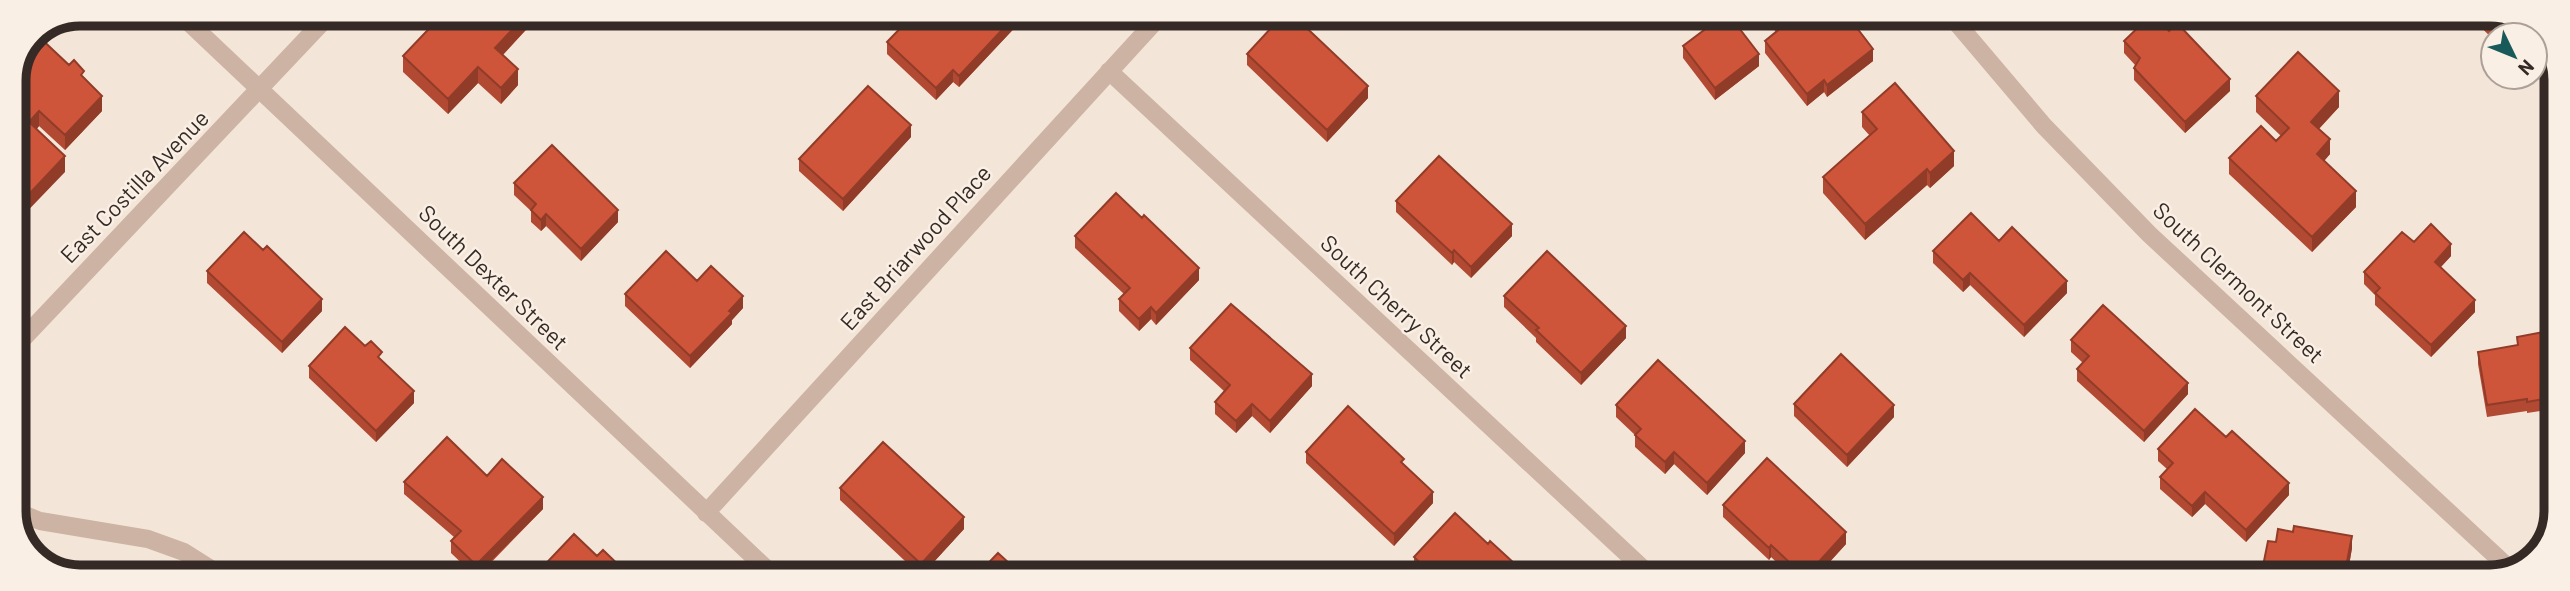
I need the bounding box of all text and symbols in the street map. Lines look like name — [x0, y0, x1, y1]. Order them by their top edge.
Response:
north arrow — [2479, 21, 2549, 91]
text: N — [2514, 55, 2540, 80]
street label: East Costilla Avenue — [54, 104, 214, 268]
street label: East Briarwood Place — [834, 159, 996, 335]
street label: South Clermont Street — [2148, 196, 2330, 368]
street label: South Dexter Street — [413, 199, 575, 355]
street label: South Cherry Street — [1315, 228, 1479, 384]

